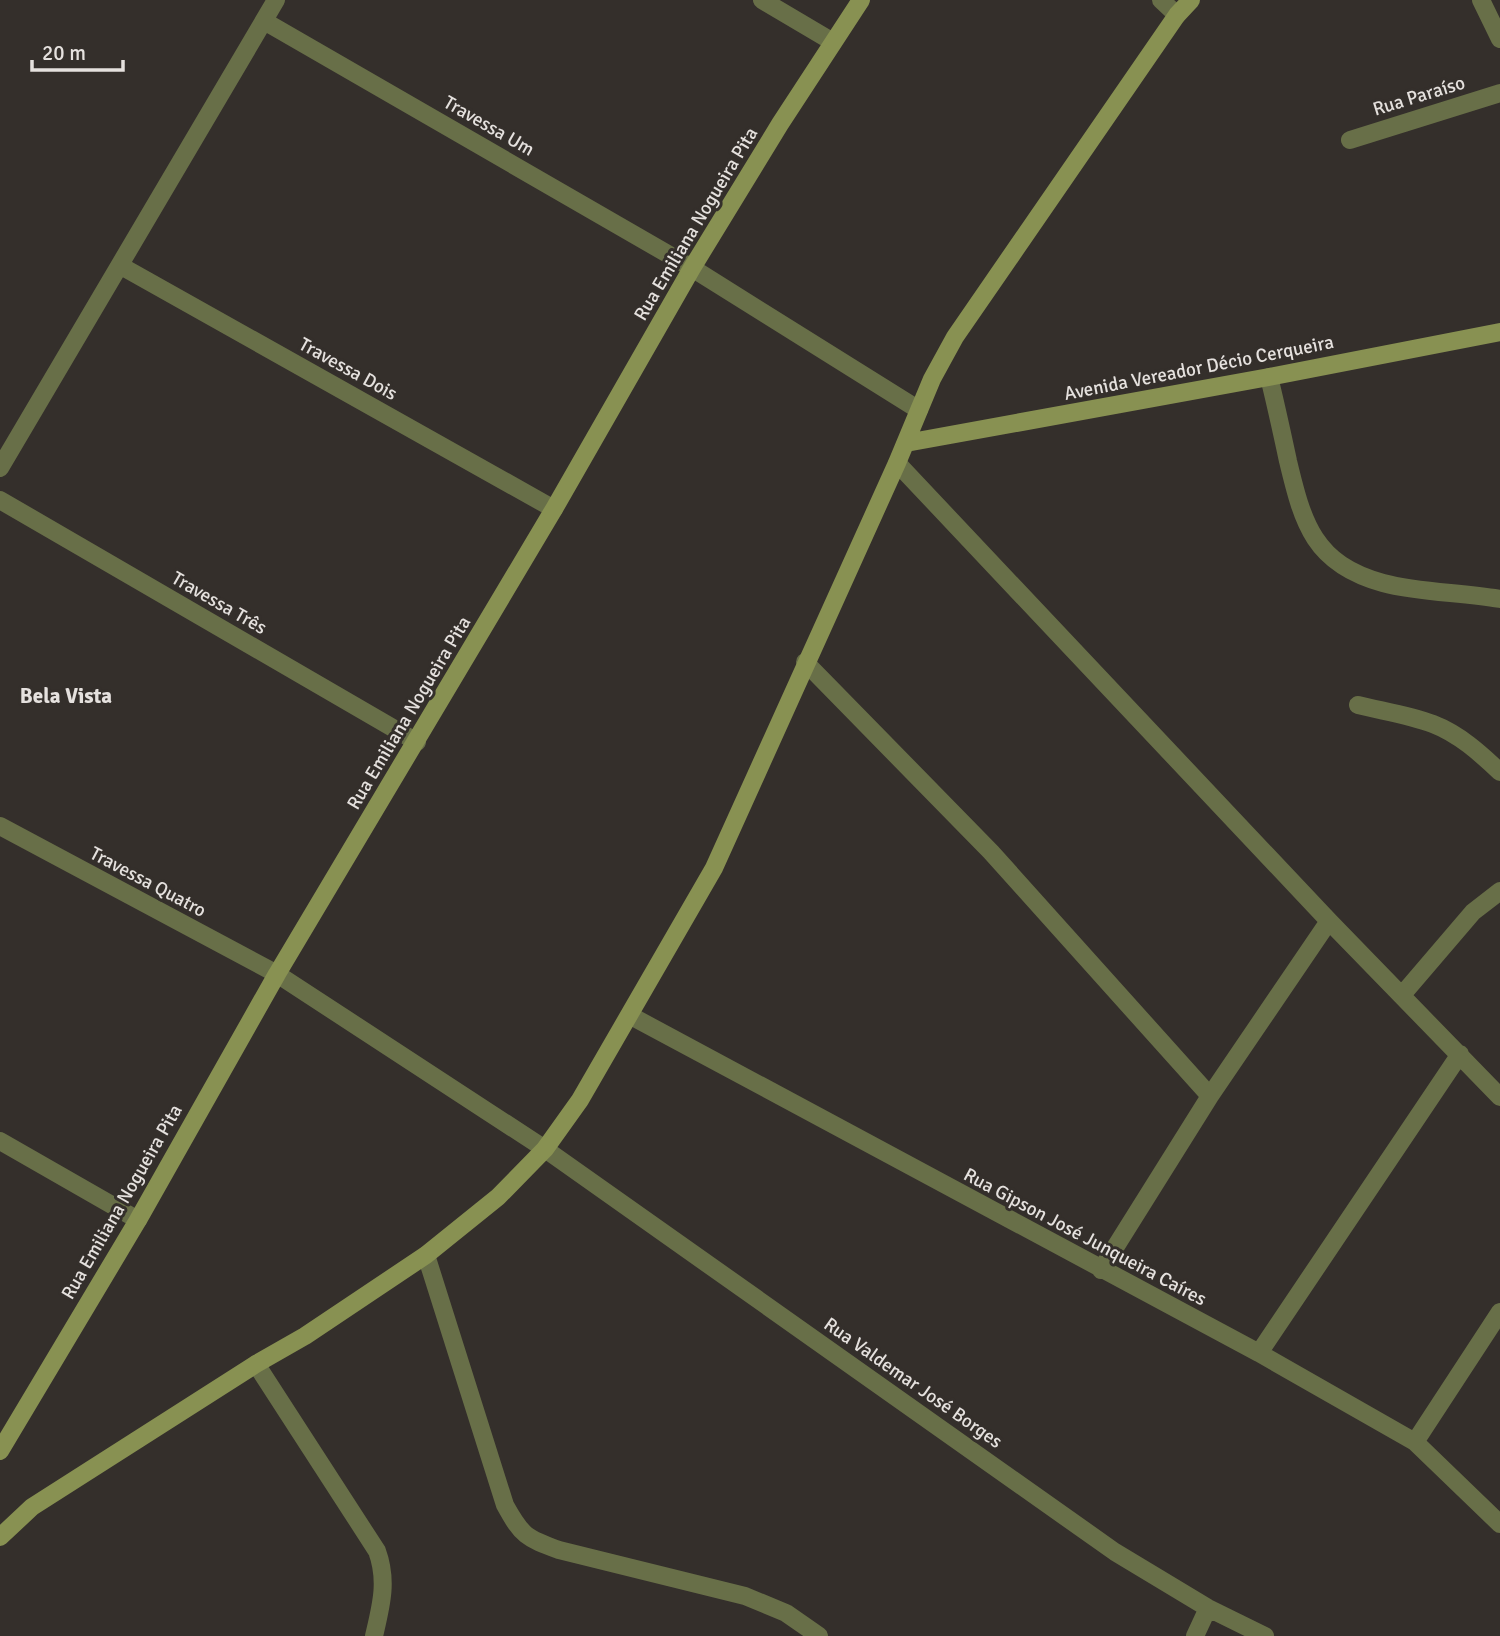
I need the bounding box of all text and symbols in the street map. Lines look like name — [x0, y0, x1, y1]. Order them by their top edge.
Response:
scale bar — [32, 28, 122, 72]
text: 20 m — [42, 40, 86, 66]
street label: Rua Paraíso — [1370, 71, 1468, 121]
street label: Travessa Um — [439, 90, 539, 162]
street label: Rua Emiliana Nogueira Pita — [629, 123, 763, 325]
street label: Avenida Vereador Décio Cerqueira — [1062, 330, 1336, 406]
street label: Travessa Dois — [295, 332, 401, 406]
street label: Travessa Três — [167, 566, 271, 640]
street label: Rua Emiliana Nogueira Pita — [342, 612, 476, 814]
district label: Bela Vista — [20, 683, 112, 709]
street label: Travessa Quatro — [86, 841, 210, 923]
street label: Rua Emiliana Nogueira Pita — [56, 1100, 188, 1304]
street label: Rua Gipson José Junqueira Caíres — [960, 1163, 1210, 1311]
street label: Rua Valdemar José Borges — [819, 1312, 1007, 1454]

